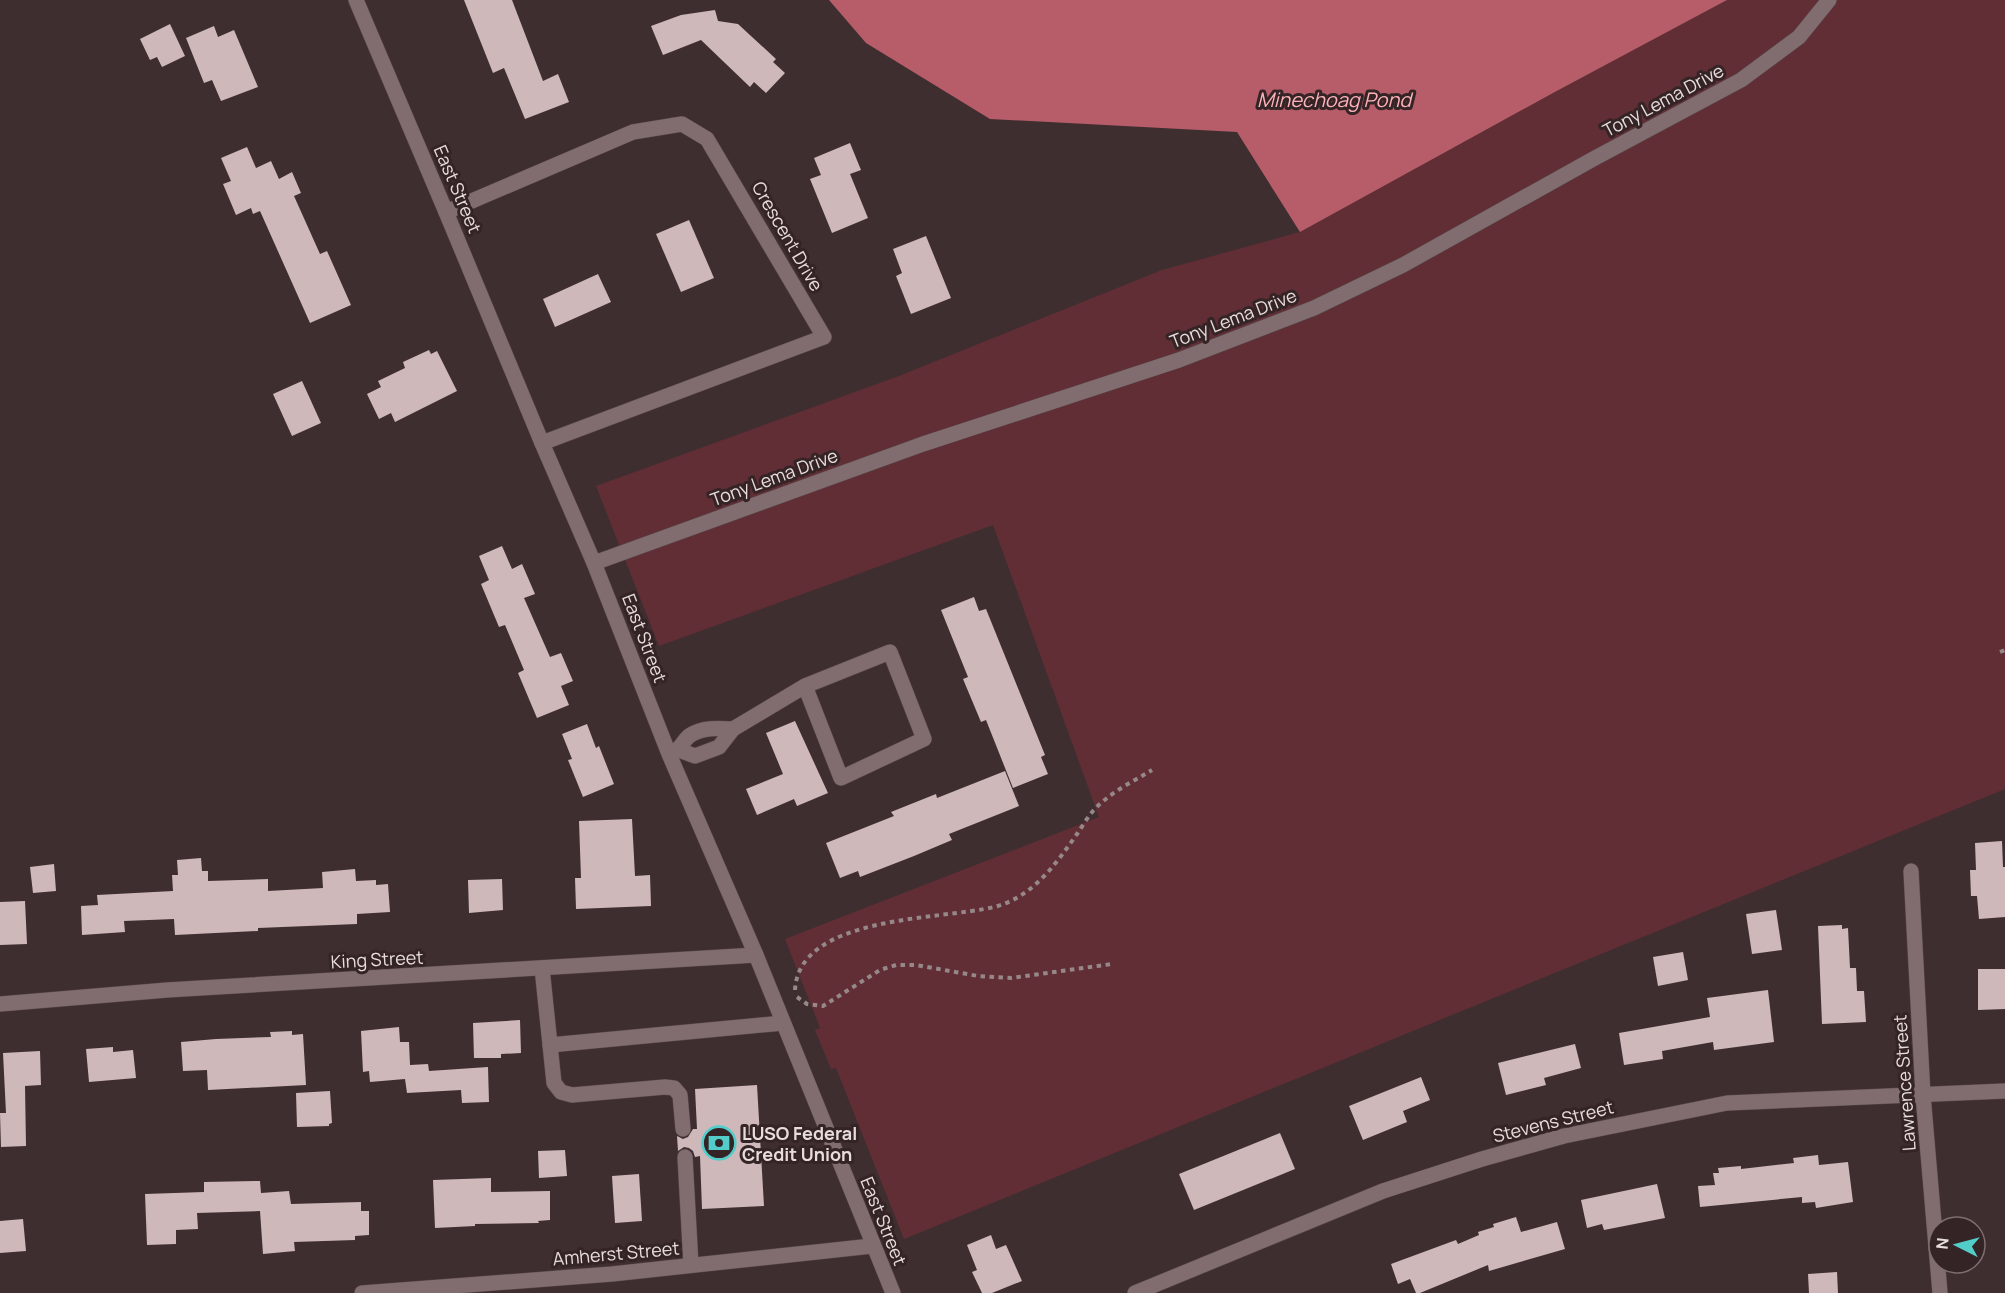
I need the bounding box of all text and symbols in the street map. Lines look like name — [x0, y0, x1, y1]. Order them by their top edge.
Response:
street label: Tony Lema Drive — [1598, 58, 1728, 142]
water label: Minechoag Pond — [1257, 86, 1414, 113]
street label: East Street — [429, 141, 487, 237]
street label: Crescent Drive — [747, 177, 829, 295]
street label: Tony Lema Drive — [1166, 283, 1300, 353]
street label: Tony Lema Drive — [707, 443, 841, 511]
street label: East Street — [617, 590, 673, 686]
street label: King Street — [330, 945, 424, 973]
street label: Lawrence Street — [1887, 1014, 1921, 1152]
street label: Stevens Street — [1490, 1094, 1616, 1148]
place label: LUSO Federal Credit Union — [742, 1121, 857, 1166]
bank icon: LUSO Federal Credit Union — [701, 1125, 737, 1161]
street label: East Street — [855, 1173, 913, 1269]
north arrow — [1927, 1215, 1987, 1275]
street label: Amherst Street — [552, 1236, 680, 1270]
text: N — [1931, 1237, 1954, 1250]

